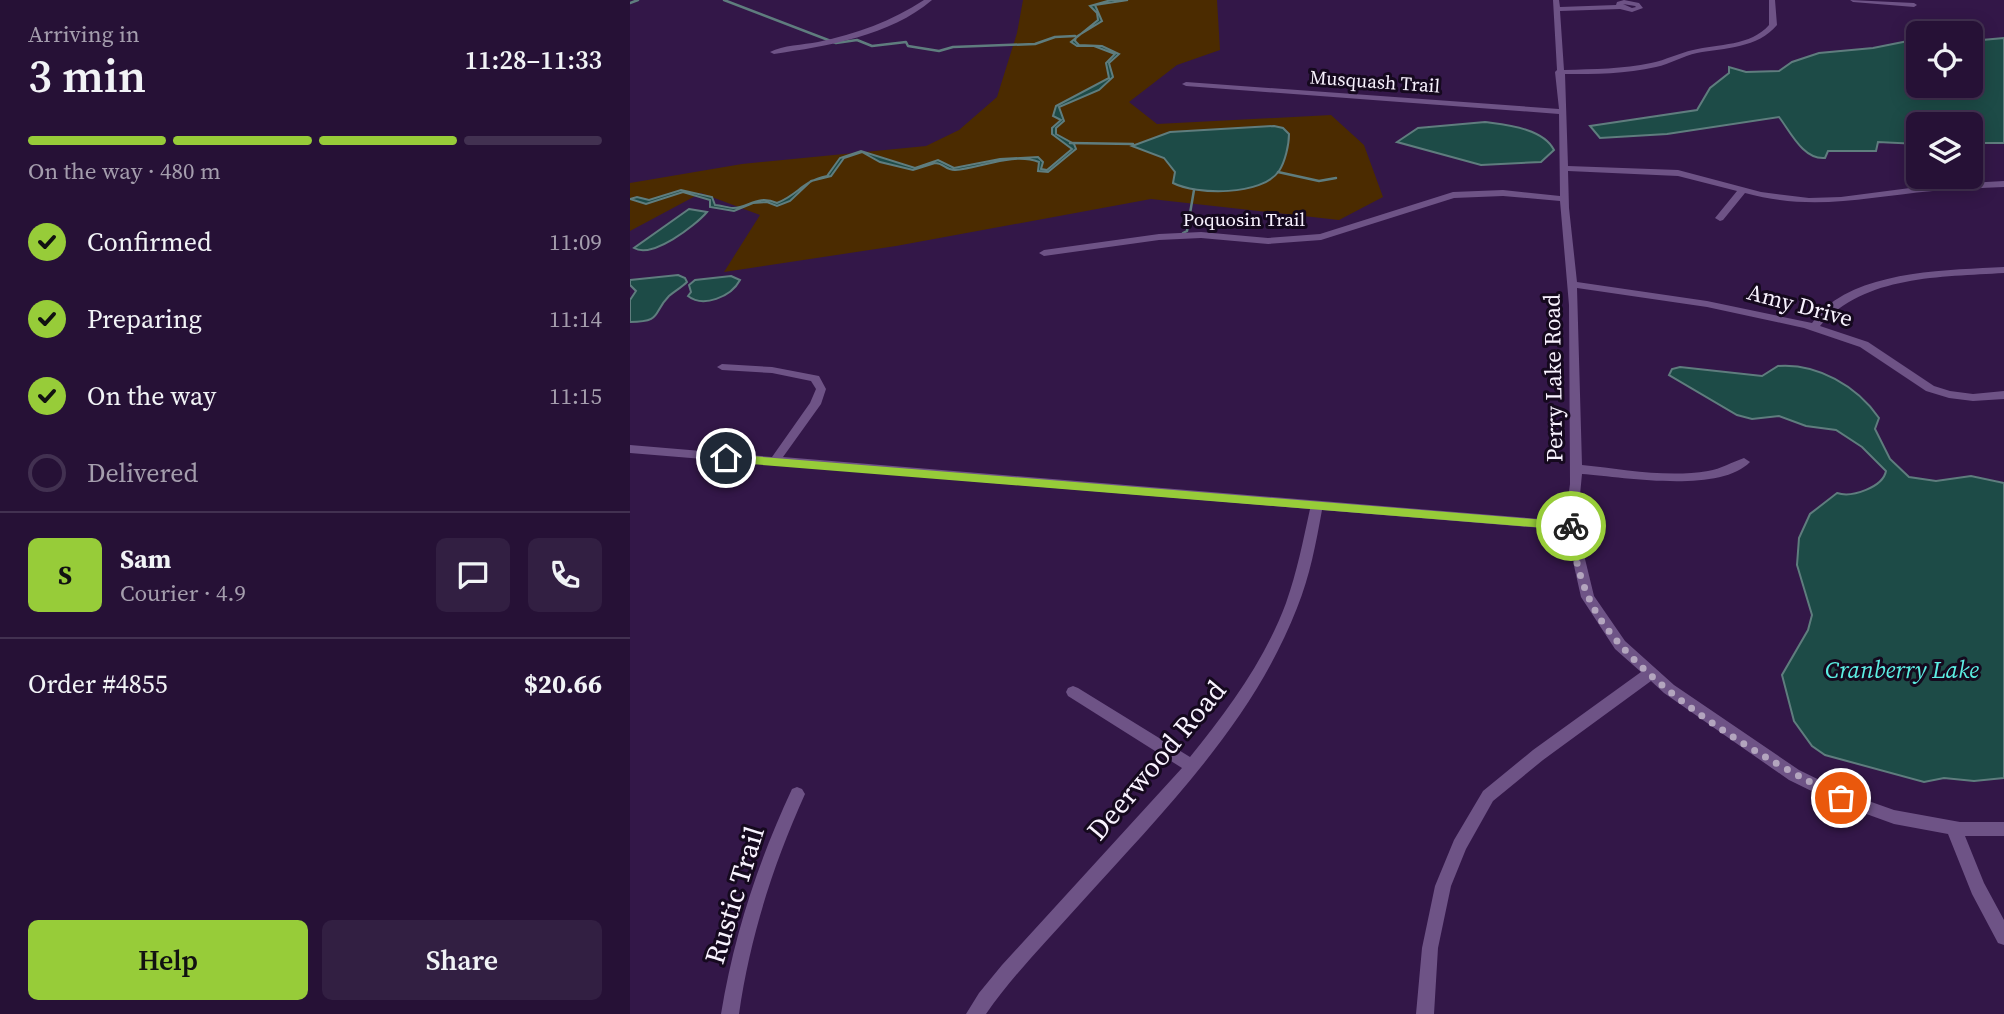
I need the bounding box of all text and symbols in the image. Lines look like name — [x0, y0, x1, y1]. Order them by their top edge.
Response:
text: Arriving in — [28, 18, 140, 50]
map controls — [1906, 21, 1983, 189]
button: locate — [1906, 21, 1983, 98]
text: 11:28–11:33 — [465, 42, 602, 78]
text: 3 min — [28, 44, 146, 107]
street label: Musquash Trail — [1309, 63, 1441, 99]
button: layers — [1906, 112, 1983, 189]
text: On the way · 480 m — [28, 155, 221, 187]
street label: Poquosin Trail — [1183, 206, 1306, 232]
icon: check — [28, 223, 66, 261]
text: Confirmed — [87, 224, 212, 260]
text: 11:09 — [549, 226, 602, 258]
street label: Amy Drive — [1744, 276, 1856, 334]
street label: Perry Lake Road — [1536, 294, 1570, 462]
icon: check — [28, 300, 66, 338]
text: Preparing — [87, 301, 202, 337]
text: 11:14 — [549, 303, 602, 335]
icon: check — [28, 377, 66, 415]
text: On the way — [87, 378, 216, 414]
text: 11:15 — [549, 380, 602, 412]
pin — [696, 428, 756, 488]
icon: home — [707, 439, 745, 477]
text: Delivered — [87, 455, 198, 491]
courier — [1536, 491, 1606, 561]
icon: bike — [1552, 507, 1590, 545]
button: chat — [436, 538, 510, 612]
button: phone — [528, 538, 602, 612]
text: Sam — [120, 541, 171, 577]
text: S — [58, 557, 72, 593]
text: Courier · 4.9 — [120, 577, 246, 609]
water label: Cranberry Lake — [1825, 653, 1979, 686]
text: Order #4855 — [28, 666, 168, 702]
text: $20.66 — [524, 666, 602, 702]
street label: Deerwood Road — [1078, 672, 1234, 848]
pin — [1811, 768, 1871, 828]
icon: bag — [1822, 779, 1860, 817]
street label: Rustic Trail — [695, 822, 773, 968]
button: Help — [28, 920, 308, 1000]
button: Share — [322, 920, 602, 1000]

